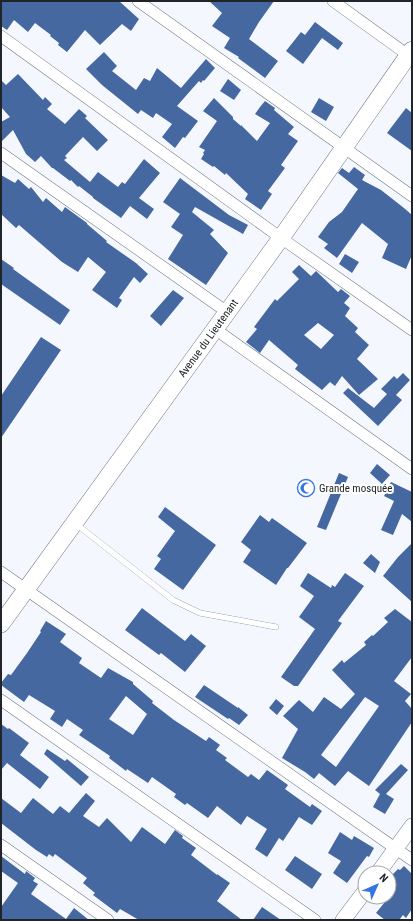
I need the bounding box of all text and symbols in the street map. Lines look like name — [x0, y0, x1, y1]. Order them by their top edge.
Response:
street label: Avenue du Lieutenant — [176, 297, 241, 380]
mosque icon: Grande mosquée — [296, 478, 316, 498]
place label: Grande mosquée — [319, 482, 392, 495]
north arrow — [357, 865, 397, 905]
text: N — [377, 871, 391, 885]

